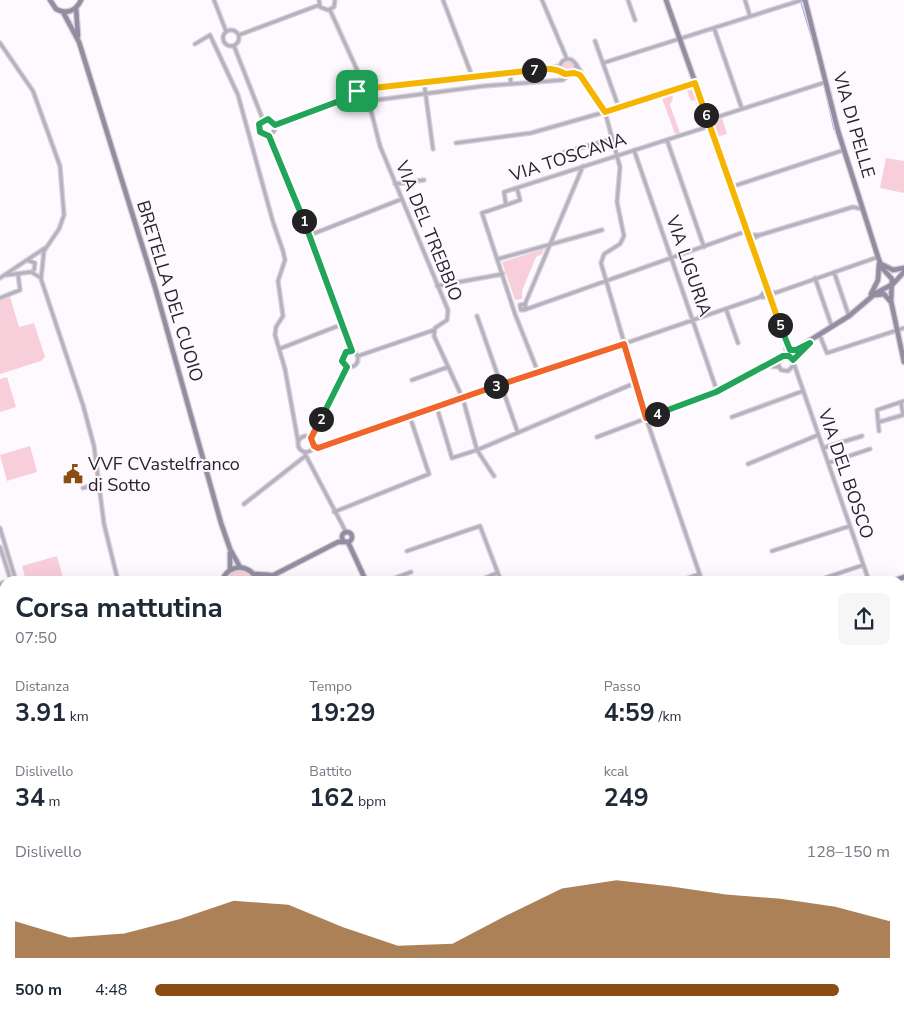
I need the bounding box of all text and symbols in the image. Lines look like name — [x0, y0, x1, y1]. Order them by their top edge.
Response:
pin: 7 — [522, 58, 546, 82]
text: 7 — [530, 61, 539, 80]
street label: VIA DI PELLE — [827, 68, 881, 181]
pin — [336, 70, 378, 112]
icon: arrive — [343, 77, 371, 105]
pin: 6 — [694, 102, 718, 128]
text: 6 — [702, 106, 711, 125]
street label: VIA TOSCANA — [506, 127, 629, 187]
street label: VIA DEL TREBBIO — [390, 156, 468, 305]
street label: BRETELLA DEL CUOIO — [131, 197, 209, 385]
pin: 1 — [292, 208, 316, 234]
street label: VIA LIGURIA — [660, 211, 717, 320]
text: 1 — [300, 212, 309, 231]
pin: 5 — [768, 312, 792, 338]
text: 5 — [776, 316, 785, 335]
pin: 3 — [484, 374, 508, 398]
text: 3 — [492, 377, 501, 396]
pin: 4 — [644, 402, 670, 426]
text: 4 — [653, 405, 662, 424]
street label: VIA DEL BOSCO — [812, 405, 879, 542]
pin: 2 — [308, 406, 334, 432]
text: 2 — [317, 410, 326, 429]
place label: VVF CVastelfranco di Sotto — [87, 452, 240, 497]
public building icon: VVF CVastelfranco di Sotto — [62, 463, 84, 485]
text: Corsa mattutina — [15, 589, 223, 627]
button: share — [838, 593, 890, 645]
text: 07:50 — [15, 627, 57, 649]
text: Distanza — [15, 677, 69, 696]
text: Tempo — [309, 677, 352, 696]
text: Passo — [604, 677, 641, 696]
text: 3.91 — [15, 696, 66, 730]
text: 19:29 — [309, 696, 376, 730]
text: 4:59 — [604, 696, 655, 730]
text: km — [66, 707, 89, 726]
text: /km — [655, 707, 681, 726]
text: Dislivello — [15, 762, 73, 781]
text: Battito — [309, 762, 352, 781]
text: kcal — [604, 762, 628, 781]
text: 34 — [15, 781, 45, 815]
text: 162 — [309, 781, 354, 815]
text: 249 — [604, 781, 649, 815]
text: m — [45, 792, 61, 811]
text: bpm — [354, 792, 386, 811]
text: Dislivello — [15, 841, 82, 863]
text: 128–150 m — [807, 841, 890, 863]
text: 500 m — [15, 979, 62, 1001]
text: 4:48 — [95, 979, 127, 1001]

